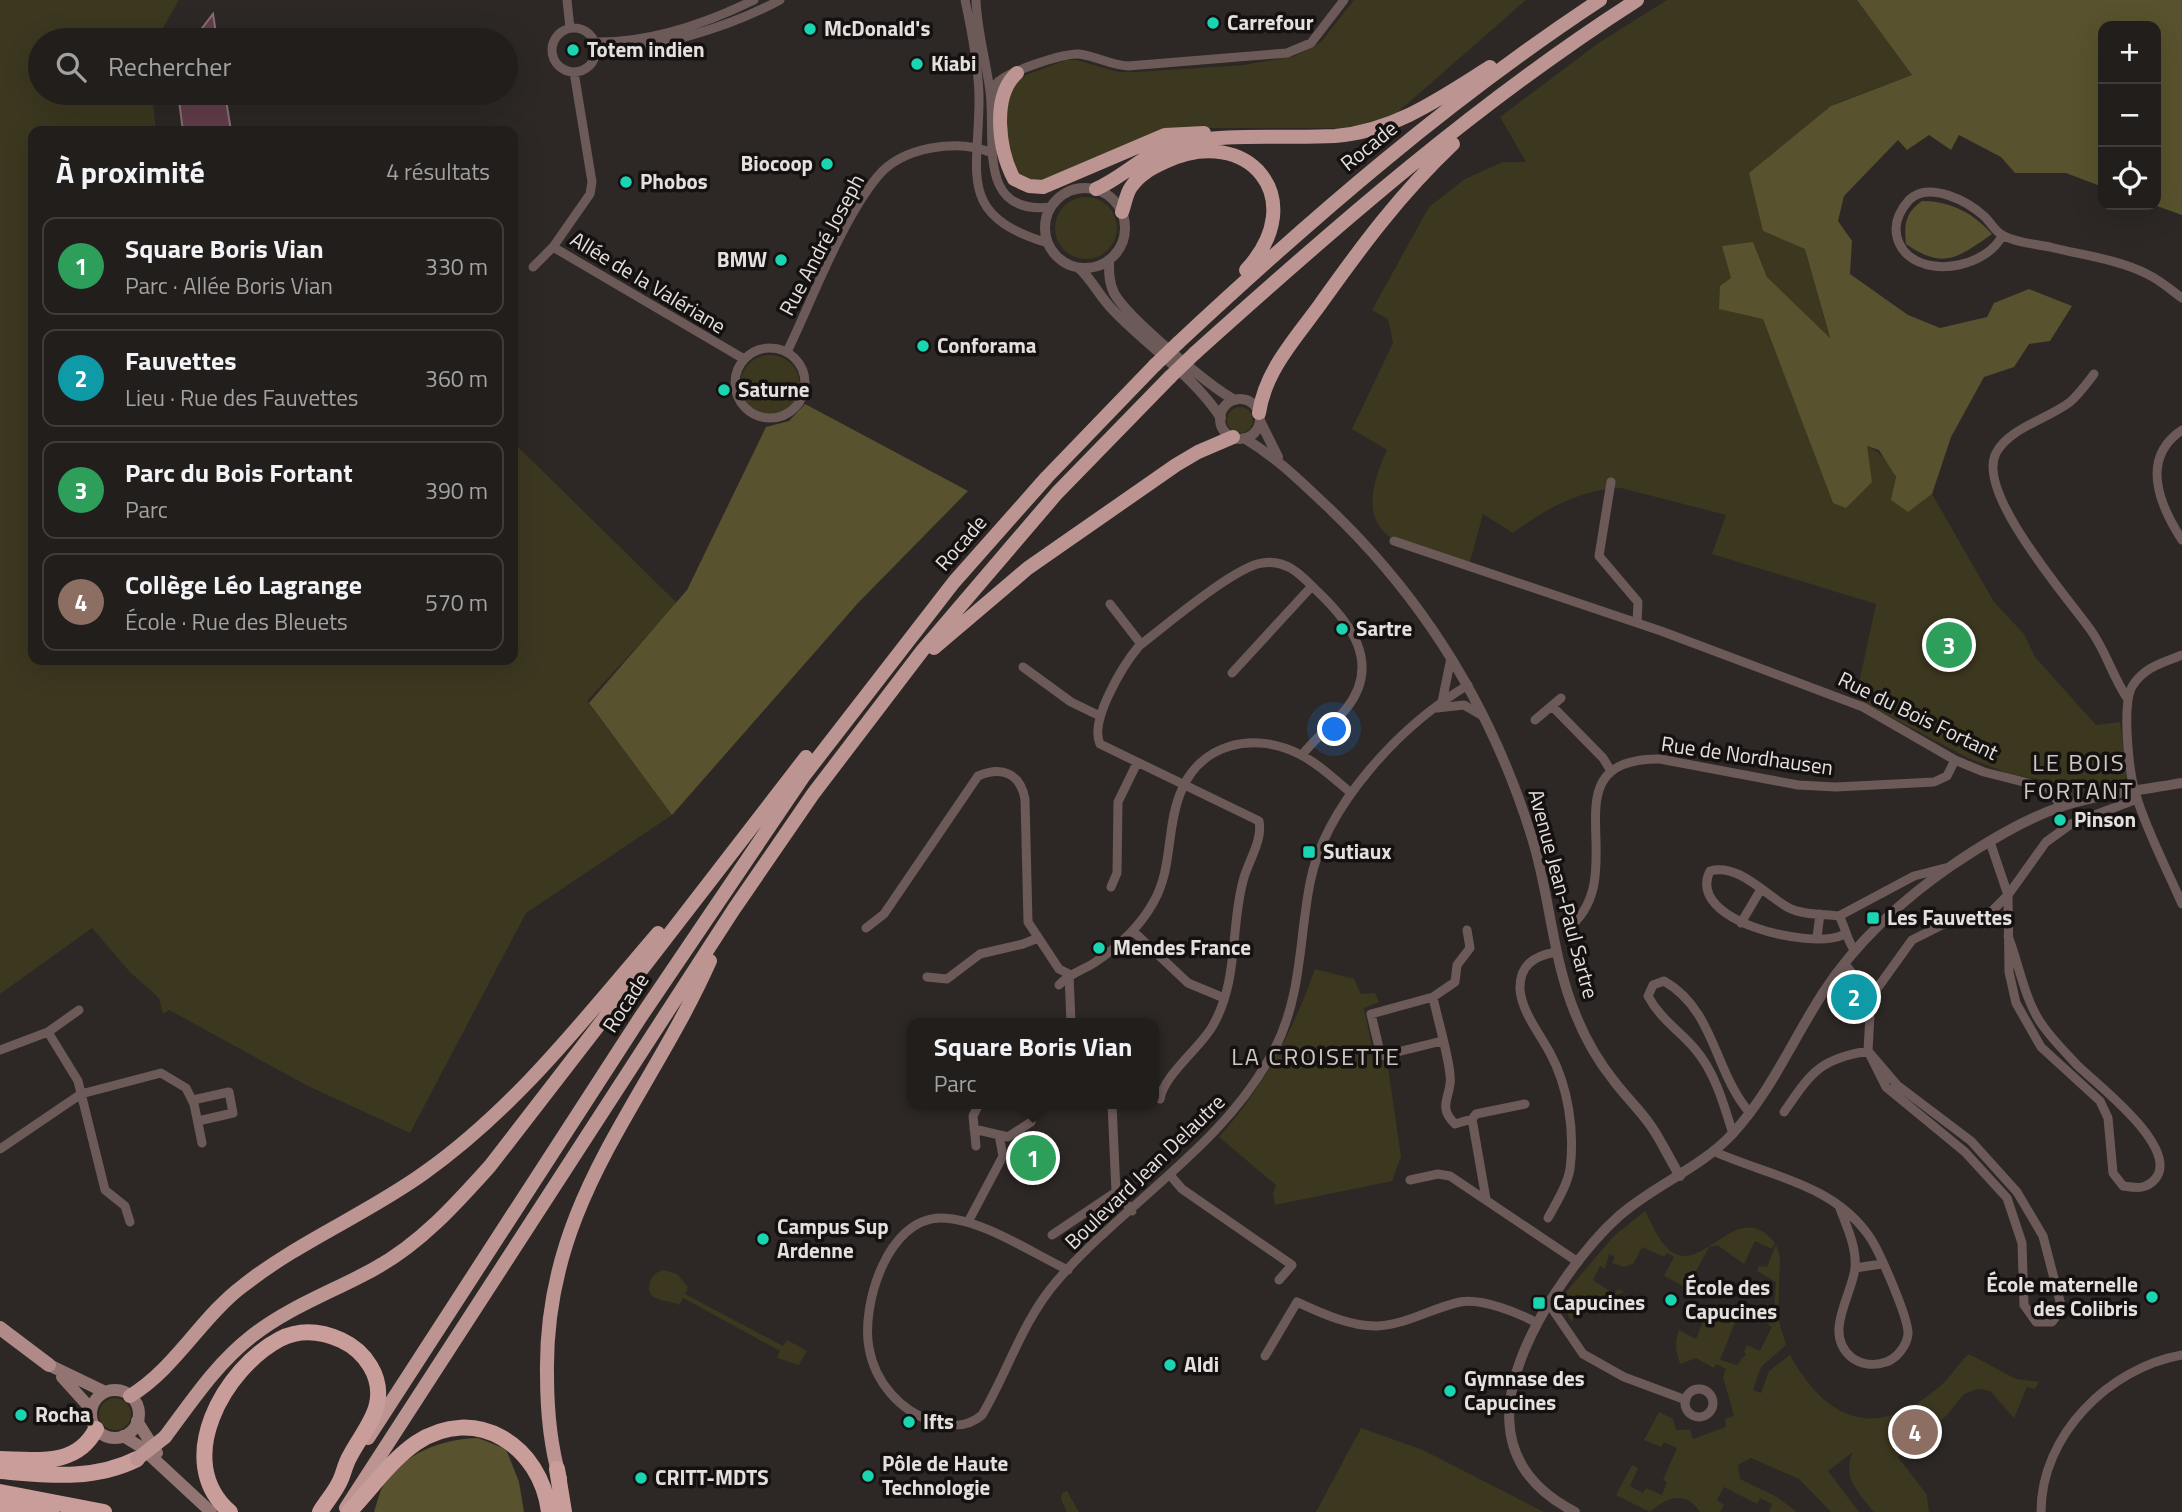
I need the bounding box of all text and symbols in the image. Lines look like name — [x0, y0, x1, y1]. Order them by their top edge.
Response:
place label: Carrefour — [1227, 6, 1314, 38]
place label: McDonald's — [824, 12, 930, 44]
marker: Carrefour — [1205, 15, 1221, 31]
marker: McDonald's — [802, 21, 818, 37]
map controls — [2098, 21, 2161, 210]
button: + — [2098, 21, 2161, 84]
search box — [28, 28, 518, 105]
place label: Totem indien — [587, 33, 705, 65]
marker: Totem indien — [565, 42, 581, 58]
text: Rechercher — [108, 47, 232, 86]
place label: Kiabi — [931, 47, 976, 79]
icon: search — [52, 48, 90, 86]
marker: Kiabi — [909, 56, 925, 72]
button: − — [2098, 84, 2161, 147]
street label: Rocade — [1333, 112, 1404, 178]
place label: Biocoop — [741, 147, 813, 179]
button: locate — [2098, 147, 2161, 210]
text: À proximité — [56, 149, 205, 195]
text: 4 résultats — [386, 154, 490, 189]
marker: Biocoop — [819, 156, 835, 172]
place label: Phobos — [640, 165, 708, 197]
street label: Rue André Joseph — [770, 168, 872, 321]
marker: Phobos — [618, 174, 634, 190]
street label: Allée de la Valériane — [565, 223, 732, 341]
text: Square Boris Vian — [125, 229, 324, 268]
place label: BMW — [717, 243, 767, 275]
text: 1 — [75, 249, 87, 284]
text: 330 m — [425, 249, 488, 284]
marker: BMW — [773, 252, 789, 268]
text: Parc · Allée Boris Vian — [125, 268, 333, 303]
place label: Conforama — [937, 329, 1037, 361]
marker: Conforama — [915, 338, 931, 354]
text: Fauvettes — [125, 341, 237, 380]
text: 2 — [75, 361, 87, 396]
text: 360 m — [425, 361, 488, 396]
place label: Saturne — [738, 373, 810, 405]
text: Lieu · Rue des Fauvettes — [125, 380, 358, 415]
marker: Saturne — [716, 382, 732, 398]
text: Parc du Bois Fortant — [125, 453, 353, 492]
text: 3 — [75, 473, 87, 508]
text: 390 m — [425, 473, 488, 508]
text: Parc — [125, 492, 168, 527]
street label: Rocade — [927, 507, 994, 577]
text: Collège Léo Lagrange — [125, 565, 362, 604]
text: 4 — [75, 585, 87, 620]
text: 570 m — [425, 585, 488, 620]
text: École · Rue des Bleuets — [125, 604, 348, 639]
place label: Sartre — [1356, 612, 1412, 644]
pin: 3 — [1926, 619, 1972, 671]
marker: Sartre — [1334, 621, 1350, 637]
street label: Rue du Bois Fortant — [1833, 662, 2004, 768]
your location — [1317, 712, 1351, 746]
street label: Rue de Nordhausen — [1659, 727, 1835, 783]
district label: LE BOIS FORTANT — [2023, 744, 2135, 808]
street label: Avenue Jean-Paul Sartre — [1521, 785, 1607, 1002]
place label: Pinson — [2074, 803, 2136, 835]
marker: Pinson — [2052, 812, 2068, 828]
place label: Sutiaux — [1323, 835, 1391, 867]
marker: Sutiaux — [1301, 844, 1317, 860]
place label: Les Fauvettes — [1887, 901, 2012, 933]
marker: Les Fauvettes — [1865, 910, 1881, 926]
place label: Mendes France — [1113, 931, 1251, 963]
marker: Mendes France — [1091, 940, 1107, 956]
street label: Rocade — [594, 966, 656, 1039]
pin: 2 — [1831, 971, 1877, 1023]
popup — [907, 1018, 1159, 1109]
text: Square Boris Vian — [934, 1027, 1132, 1066]
district label: LA CROISETTE — [1231, 1038, 1401, 1074]
text: Parc — [934, 1066, 976, 1101]
street label: Boulevard Jean Delautre — [1057, 1086, 1232, 1257]
pin: 1 — [1010, 1132, 1056, 1184]
place label: Campus Sup Ardenne — [777, 1210, 889, 1266]
marker: Campus Sup Ardenne — [755, 1231, 771, 1247]
place label: École maternelle des Colibris — [1986, 1268, 2138, 1324]
place label: École des Capucines — [1685, 1271, 1777, 1327]
place label: Capucines — [1553, 1286, 1645, 1318]
marker: École maternelle des Colibris — [2144, 1289, 2160, 1305]
marker: École des Capucines — [1663, 1292, 1679, 1308]
marker: Capucines — [1531, 1295, 1547, 1311]
place label: Aldi — [1184, 1348, 1219, 1380]
marker: Aldi — [1162, 1357, 1178, 1373]
place label: Gymnase des Capucines — [1464, 1362, 1585, 1418]
marker: Gymnase des Capucines — [1442, 1383, 1458, 1399]
place label: Rocha — [35, 1398, 91, 1430]
place label: Ifts — [923, 1405, 954, 1437]
pin: 4 — [1892, 1406, 1938, 1458]
marker: Rocha — [13, 1407, 29, 1423]
marker: Ifts — [901, 1414, 917, 1430]
place label: Pôle de Haute Technologie — [882, 1447, 1008, 1503]
place label: CRITT-MDTS — [655, 1461, 769, 1493]
marker: Pôle de Haute Technologie — [860, 1468, 876, 1484]
marker: CRITT-MDTS — [633, 1470, 649, 1486]

